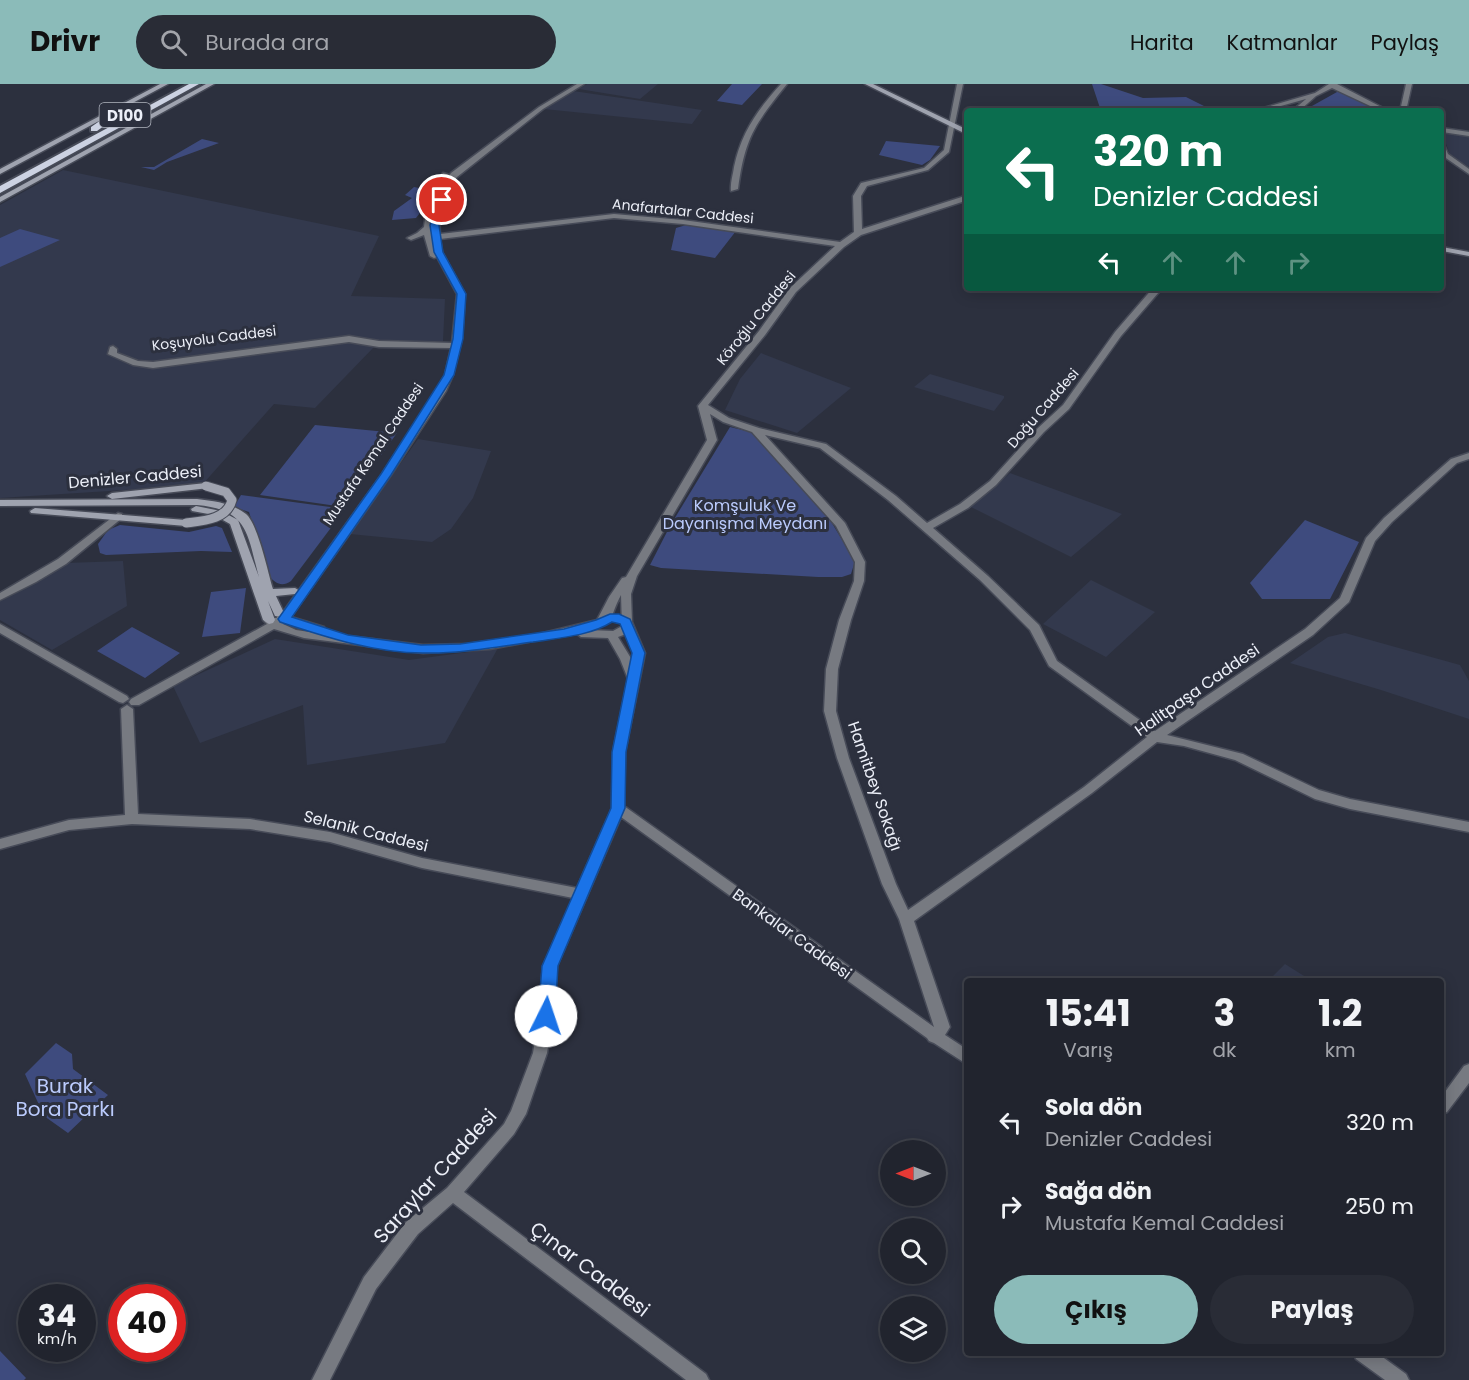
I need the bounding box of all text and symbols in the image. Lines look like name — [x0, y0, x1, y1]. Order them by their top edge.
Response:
search box — [136, 15, 556, 69]
text: Drivr — [30, 22, 100, 61]
icon: search — [157, 26, 190, 59]
text: Burada ara — [205, 27, 329, 58]
text: Harita — [1130, 28, 1194, 57]
text: Katmanlar — [1227, 28, 1337, 57]
text: Paylaş — [1370, 28, 1439, 57]
road number: D100 — [100, 103, 150, 127]
text: 320 m — [1093, 122, 1223, 181]
icon: left — [994, 132, 1072, 210]
pin — [416, 174, 467, 225]
text: Denizler Caddesi — [1093, 178, 1319, 215]
icon: arrive — [425, 183, 458, 216]
street label: Anafartalar Caddesi — [611, 194, 755, 228]
icon: left — [1093, 246, 1126, 279]
icon: ahead — [1156, 246, 1189, 279]
icon: ahead — [1219, 246, 1252, 279]
icon: right — [1282, 246, 1315, 279]
street label: Köroğlu Caddesi — [712, 267, 800, 369]
street label: Koşuyolu Caddesi — [151, 320, 277, 356]
street label: Doğu Caddesi — [1003, 364, 1083, 452]
street label: Mustafa Kemal Caddesi — [318, 379, 428, 529]
street label: Denizler Caddesi — [67, 460, 203, 494]
park label: Komşuluk Ve Dayanışma Meydanı — [663, 494, 827, 535]
street label: Halitpaşa Caddesi — [1130, 638, 1264, 742]
street label: Hamitbey Sokağı — [842, 718, 908, 854]
street label: Selanik Caddesi — [301, 804, 431, 858]
street label: Bankalar Caddesi — [728, 883, 856, 985]
position arrow — [514, 984, 578, 1048]
text: 15:41 — [1046, 988, 1131, 1039]
text: 3 — [1214, 988, 1235, 1039]
text: 1.2 — [1318, 988, 1362, 1039]
text: Varış — [1063, 1036, 1113, 1064]
text: dk — [1212, 1036, 1236, 1064]
text: km — [1325, 1036, 1356, 1064]
park label: Burak Bora Parkı — [15, 1072, 115, 1123]
text: Sola dön — [1045, 1092, 1142, 1123]
street label: Saraylar Caddesi — [367, 1103, 503, 1249]
icon: left — [994, 1106, 1027, 1139]
text: 320 m — [1346, 1107, 1414, 1138]
text: Denizler Caddesi — [1045, 1125, 1212, 1153]
north arrow — [880, 1140, 946, 1206]
map controls — [880, 1140, 946, 1362]
text: Sağa dön — [1045, 1176, 1152, 1207]
icon: right — [994, 1190, 1027, 1223]
text: 250 m — [1345, 1191, 1414, 1222]
text: Mustafa Kemal Caddesi — [1045, 1209, 1284, 1237]
street label: Çınar Caddesi — [524, 1215, 656, 1323]
button: search — [880, 1218, 946, 1284]
button: Çıkış — [994, 1275, 1198, 1344]
button: Paylaş — [1210, 1275, 1414, 1344]
speed limit sign: 40 — [108, 1284, 186, 1362]
text: 34 — [38, 1294, 76, 1337]
button: layers — [880, 1296, 946, 1362]
text: km/h — [37, 1328, 77, 1349]

